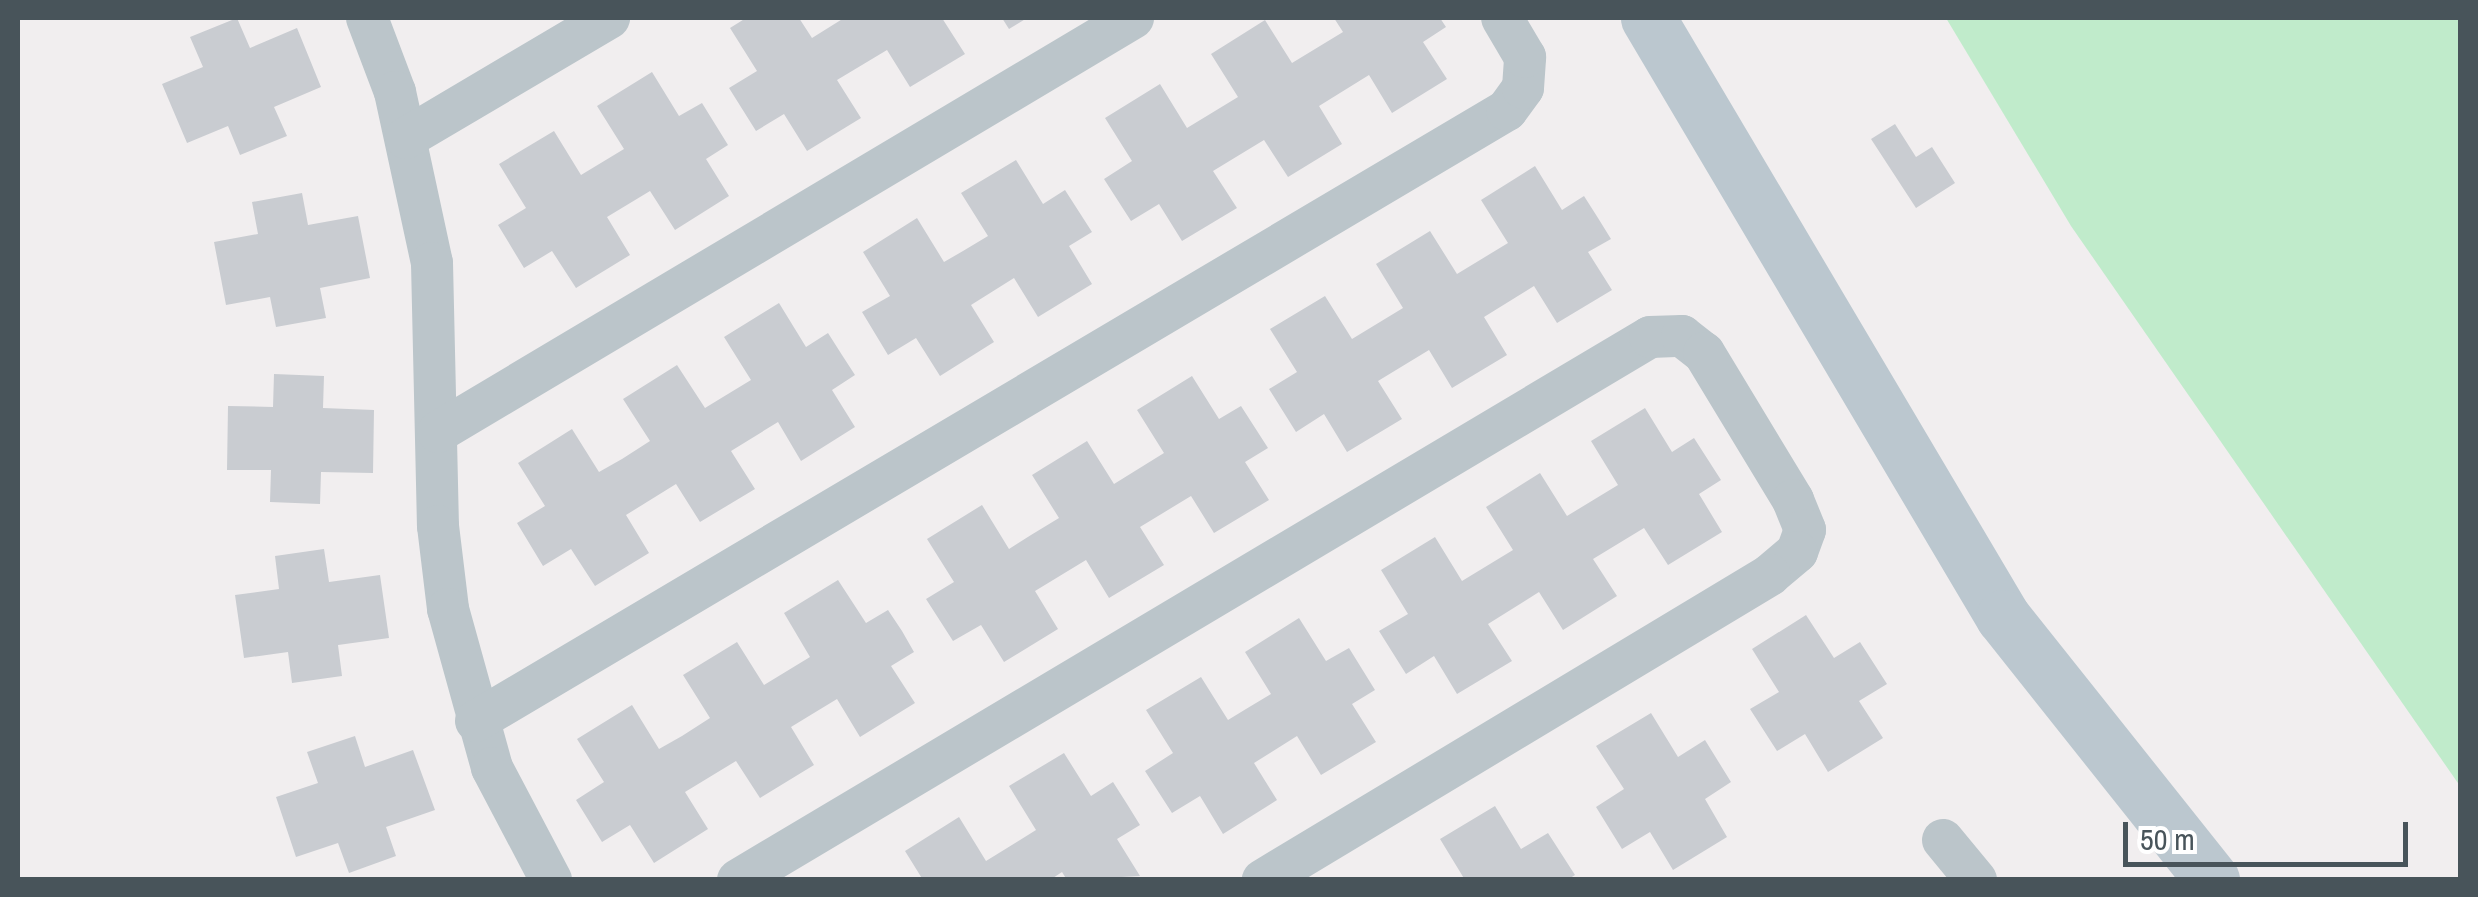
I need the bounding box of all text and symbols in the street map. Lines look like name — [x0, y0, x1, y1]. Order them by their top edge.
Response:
scale bar — [2128, 802, 2413, 864]
text: 50 m — [2140, 819, 2195, 859]

